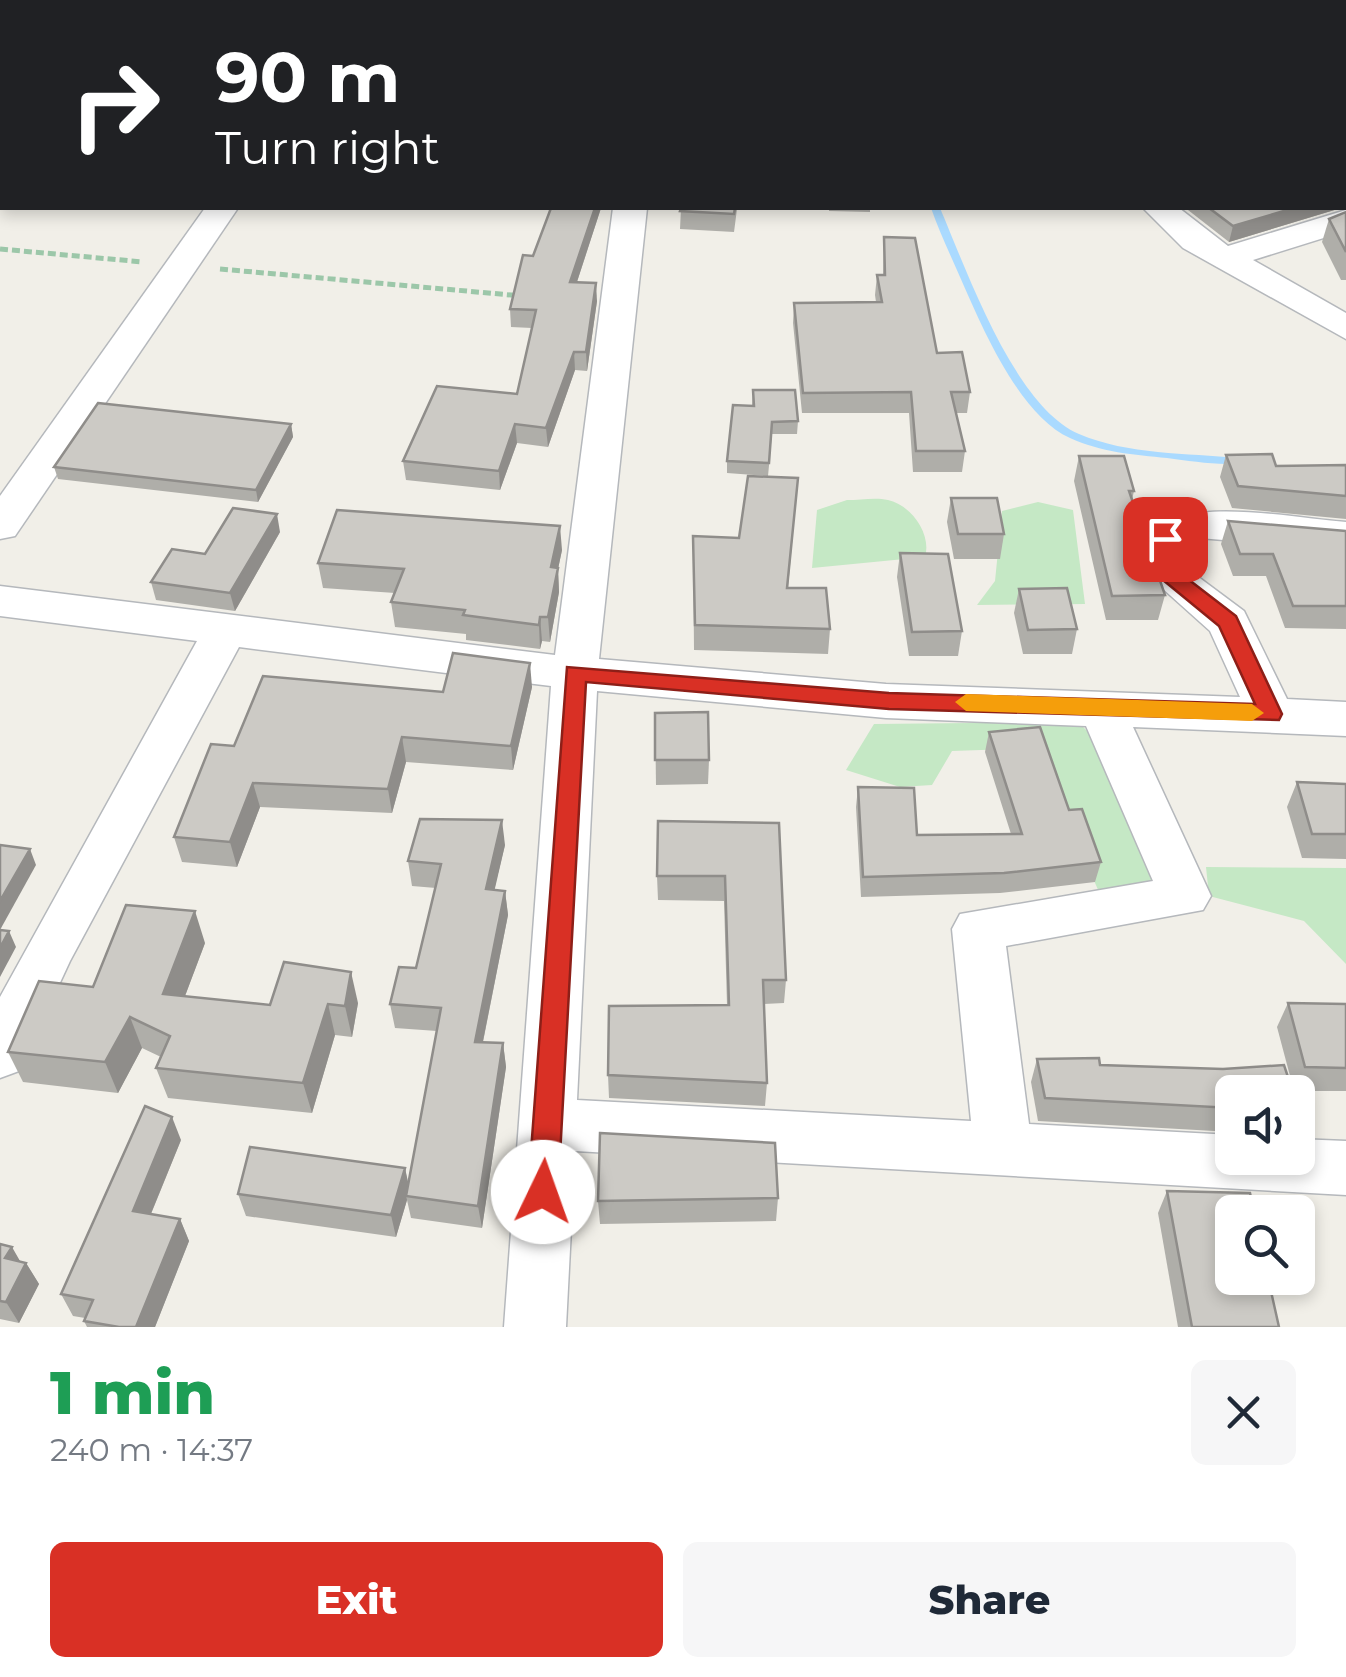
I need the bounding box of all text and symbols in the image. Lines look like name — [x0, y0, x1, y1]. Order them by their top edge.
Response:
text: 90 m — [215, 34, 400, 120]
icon: right — [50, 40, 180, 170]
text: Turn right — [215, 120, 440, 175]
pin — [1123, 497, 1208, 582]
icon: arrive — [1138, 512, 1193, 567]
map controls — [1215, 1075, 1315, 1295]
button: sound — [1215, 1075, 1315, 1175]
position arrow — [491, 1140, 595, 1244]
button: search — [1215, 1195, 1315, 1295]
text: 1 min — [50, 1356, 215, 1429]
button: close — [1191, 1360, 1296, 1465]
text: 240 m · 14:37 — [50, 1430, 253, 1469]
button: Exit — [50, 1542, 663, 1657]
button: Share — [683, 1542, 1296, 1657]

